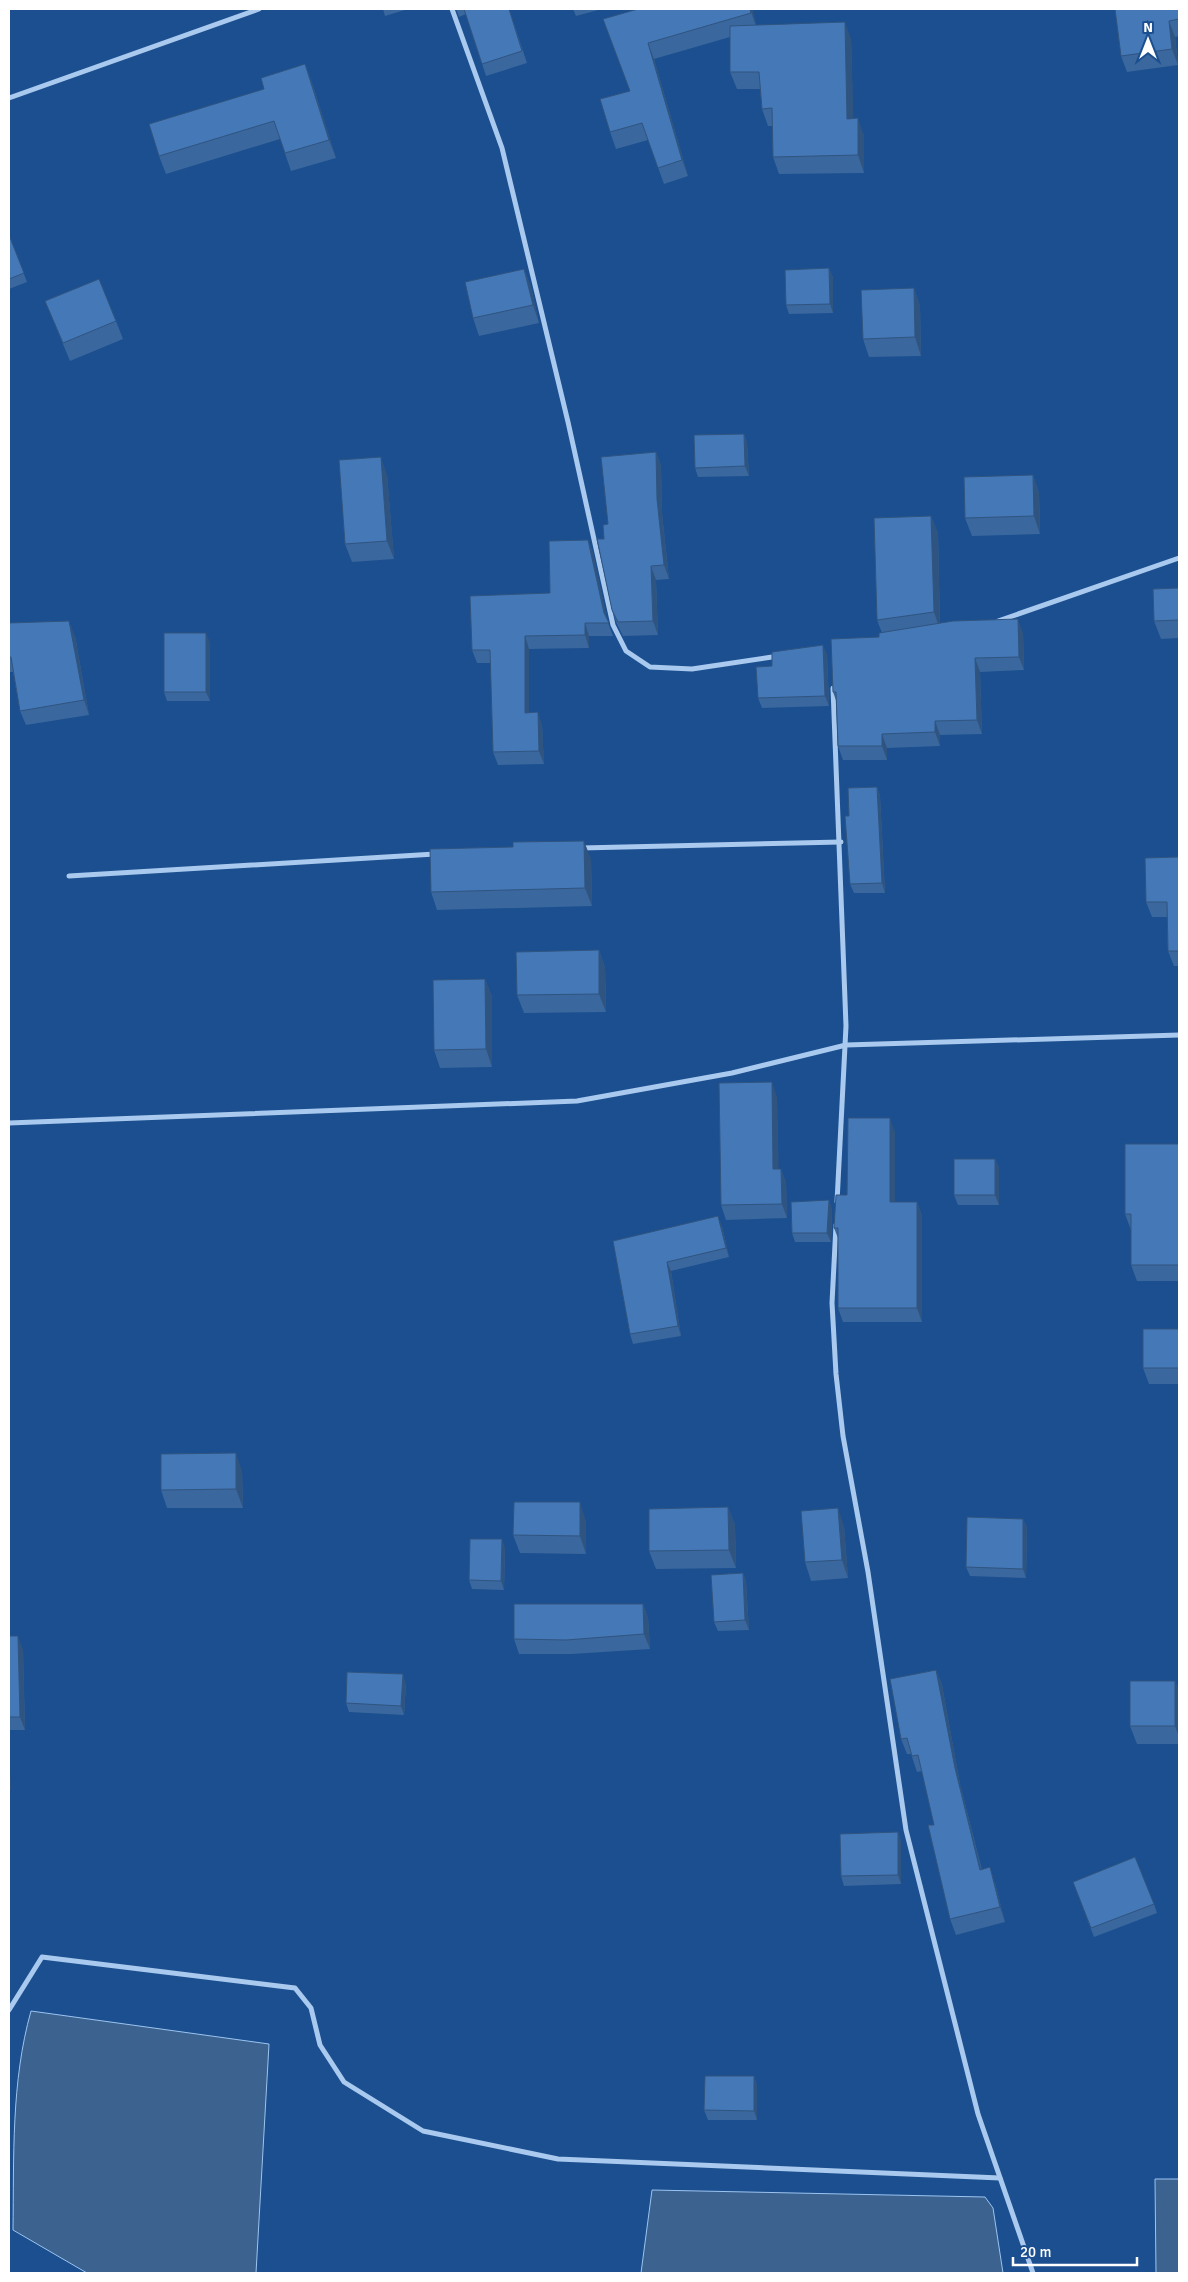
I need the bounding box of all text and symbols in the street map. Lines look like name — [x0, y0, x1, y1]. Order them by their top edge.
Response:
north arrow — [1123, 15, 1173, 65]
text: N — [1143, 19, 1153, 36]
scale bar — [1013, 2234, 1137, 2266]
text: 20 m — [1020, 2243, 1051, 2261]

